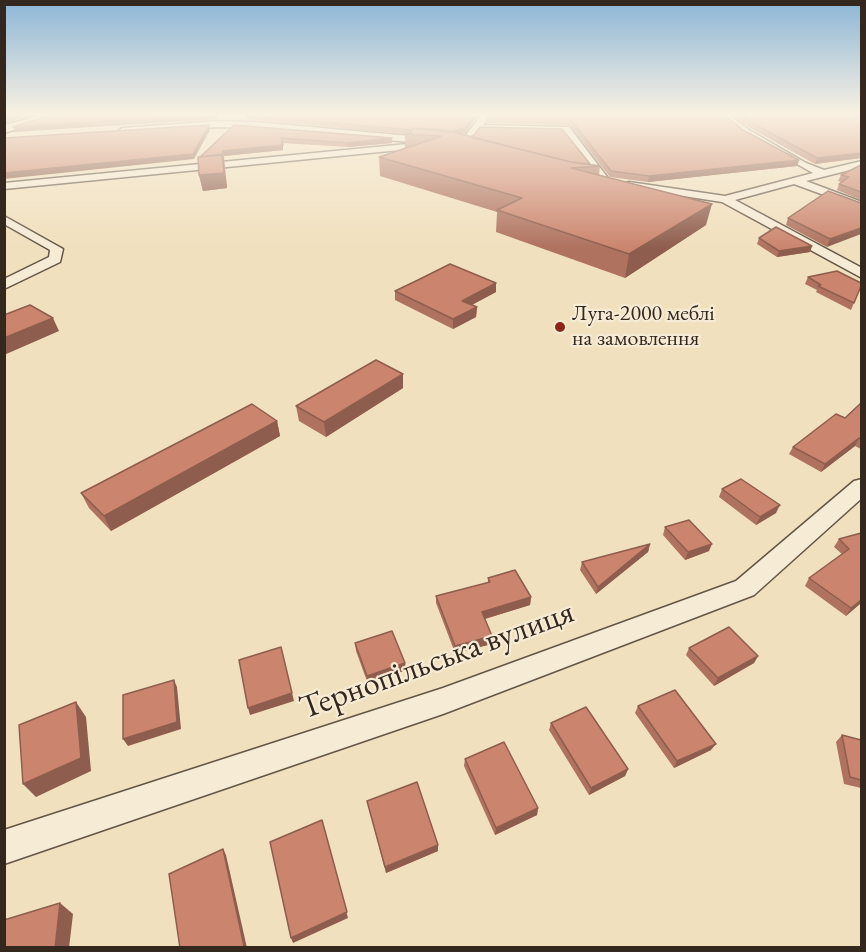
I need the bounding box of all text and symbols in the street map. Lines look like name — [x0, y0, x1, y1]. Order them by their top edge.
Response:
place label: Луга-2000 меблі на замовлення — [572, 301, 715, 352]
marker: Луга-2000 меблі на замовлення — [553, 320, 567, 334]
street label: Тернопільська вулиця — [294, 593, 580, 729]

